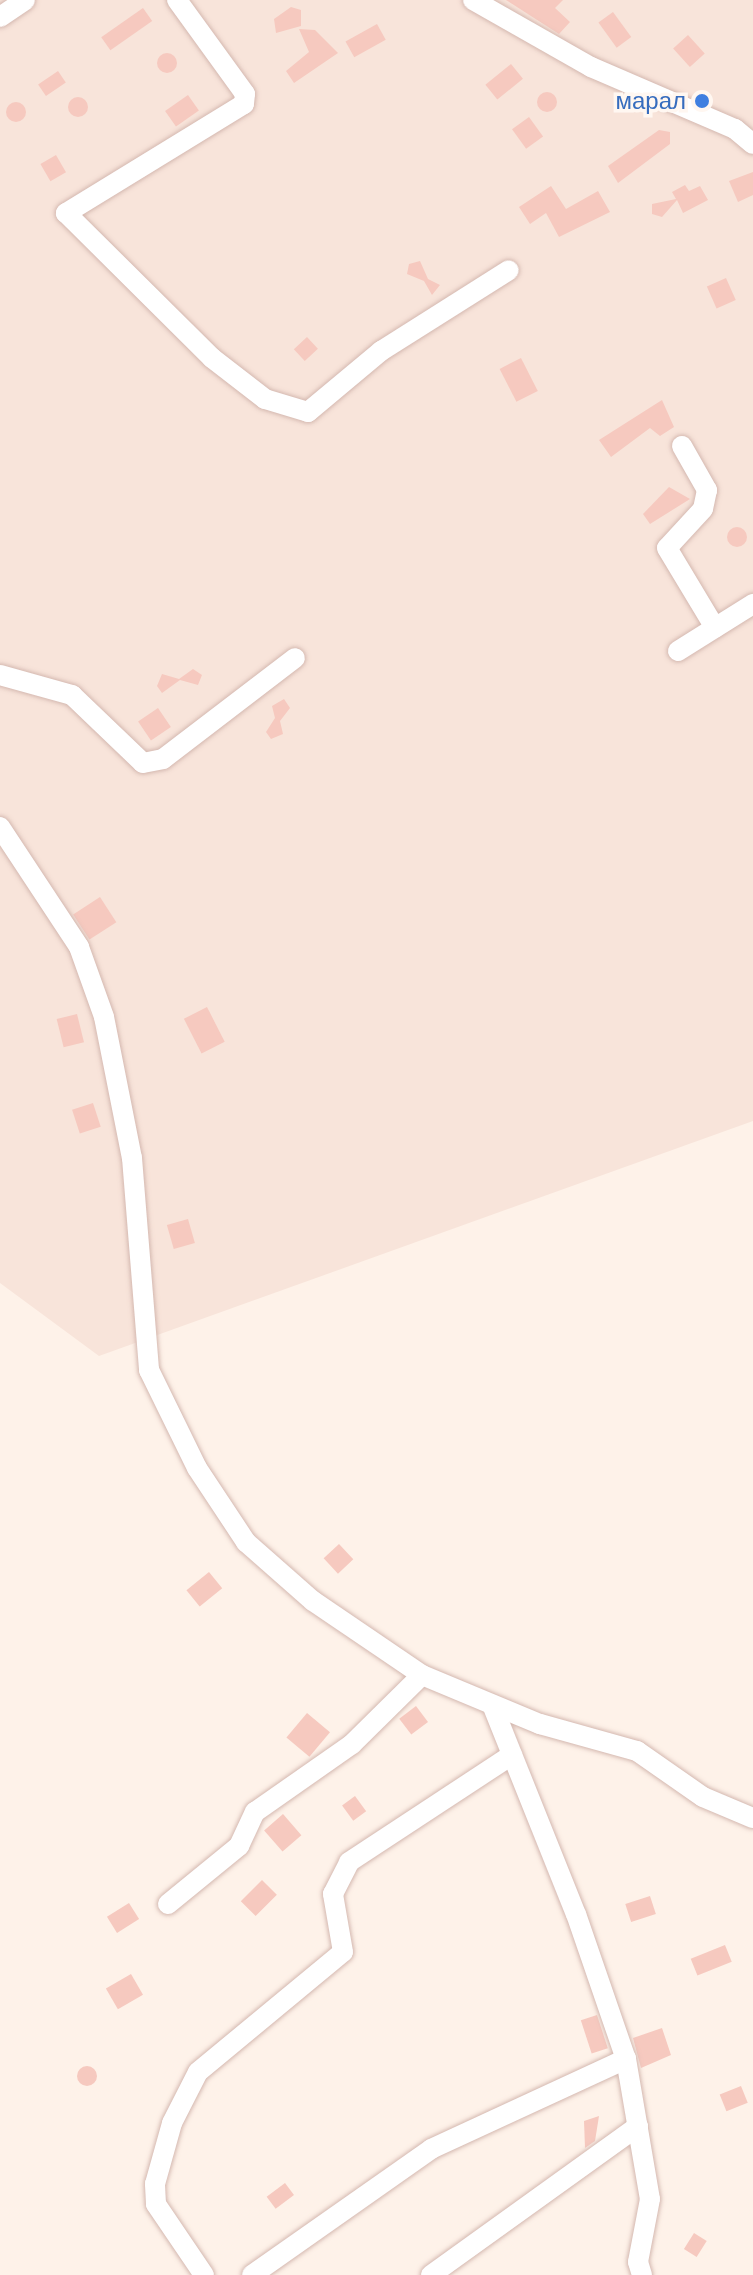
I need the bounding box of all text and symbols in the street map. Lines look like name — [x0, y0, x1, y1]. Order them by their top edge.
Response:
place label: марал — [615, 87, 686, 115]
marker: марал — [693, 92, 711, 110]

